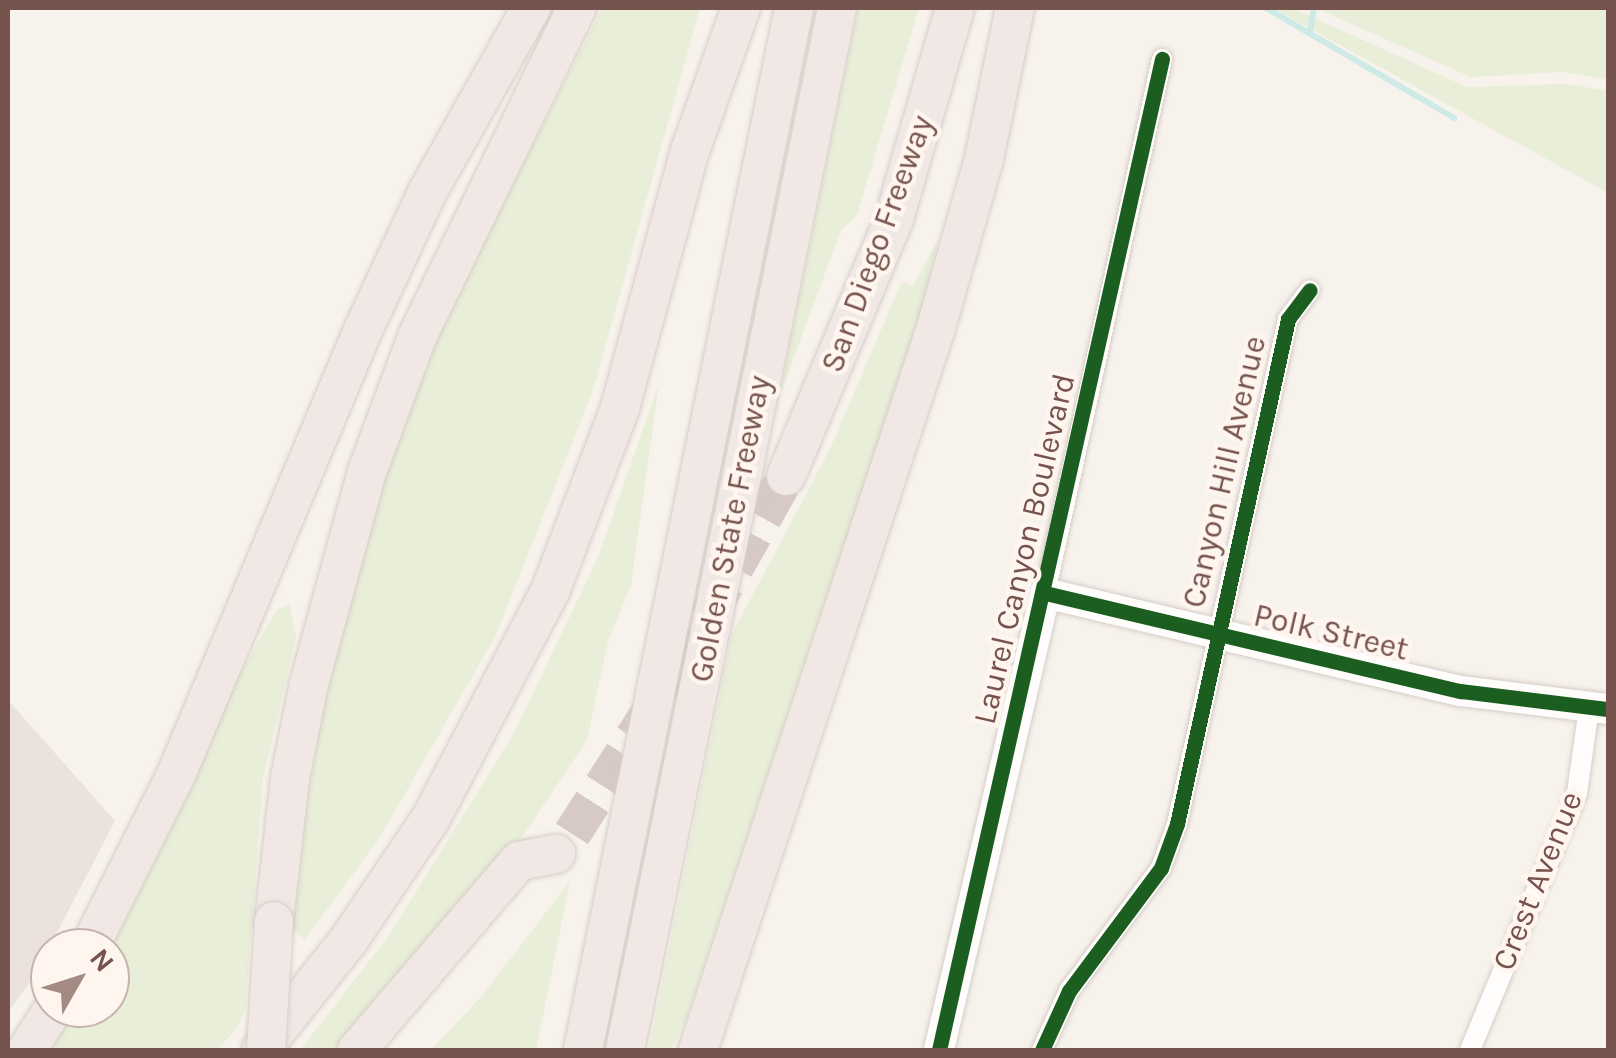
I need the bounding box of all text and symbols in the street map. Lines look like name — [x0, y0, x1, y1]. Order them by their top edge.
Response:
street label: San Diego Freeway — [814, 110, 942, 378]
street label: Canyon Hill Avenue — [1175, 332, 1275, 612]
street label: Laurel Canyon Boulevard — [966, 370, 1084, 728]
street label: Golden State Freeway — [682, 373, 780, 685]
street label: Polk Street — [1250, 597, 1412, 669]
street label: Crest Avenue — [1485, 786, 1591, 976]
north arrow — [30, 928, 130, 1028]
text: N — [83, 942, 121, 978]

